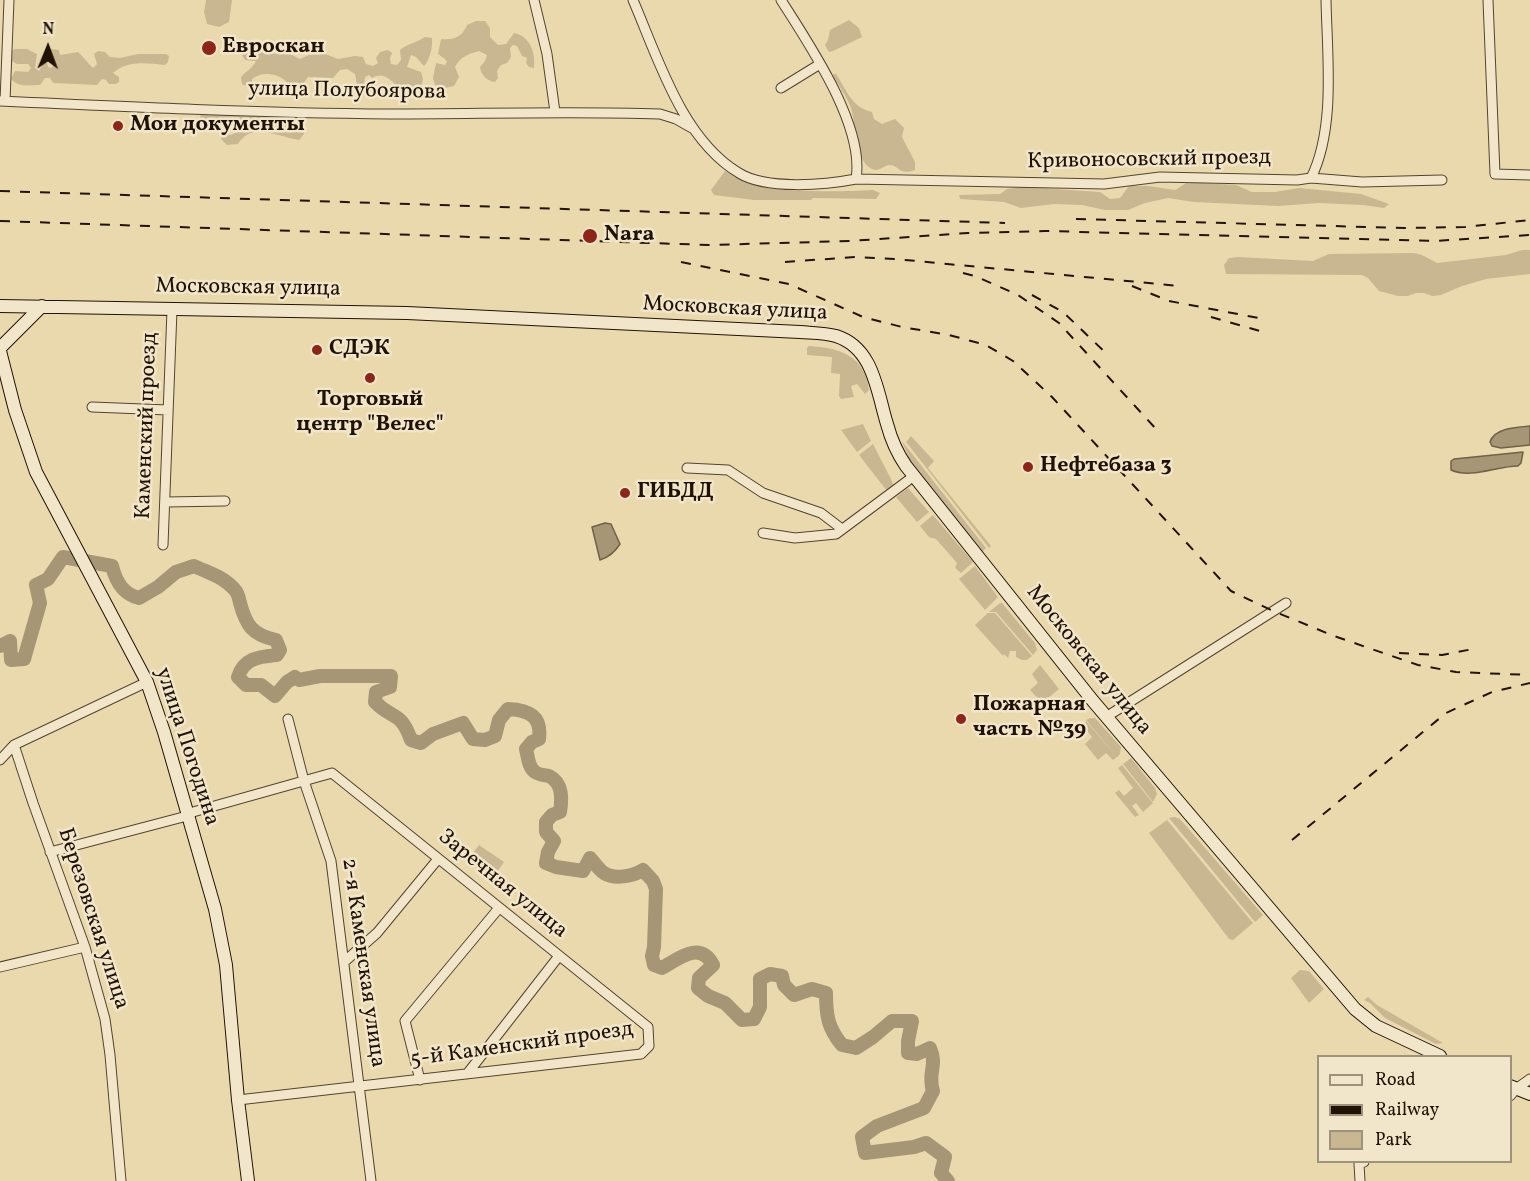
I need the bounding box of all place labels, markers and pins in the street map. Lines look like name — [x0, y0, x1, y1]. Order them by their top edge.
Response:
place label: Евроскан — [222, 35, 324, 61]
marker: Евроскан — [200, 39, 218, 57]
place label: Мои документы — [130, 113, 305, 139]
marker: Мои документы — [111, 119, 125, 133]
place label: Nara — [604, 223, 654, 249]
marker: Nara — [581, 227, 599, 245]
place label: СДЭК — [329, 337, 390, 363]
marker: СДЭК — [310, 343, 324, 357]
marker: Торговый центр "Велес" — [363, 371, 377, 385]
place label: Торговый центр "Велес" — [296, 388, 444, 440]
place label: Нефтебаза 3 — [1040, 454, 1172, 480]
marker: Нефтебаза 3 — [1021, 460, 1035, 474]
place label: ГИБДД — [637, 480, 714, 506]
marker: ГИБДД — [618, 486, 632, 500]
place label: Пожарная часть №39 — [973, 693, 1086, 744]
marker: Пожарная часть №39 — [954, 712, 968, 726]

